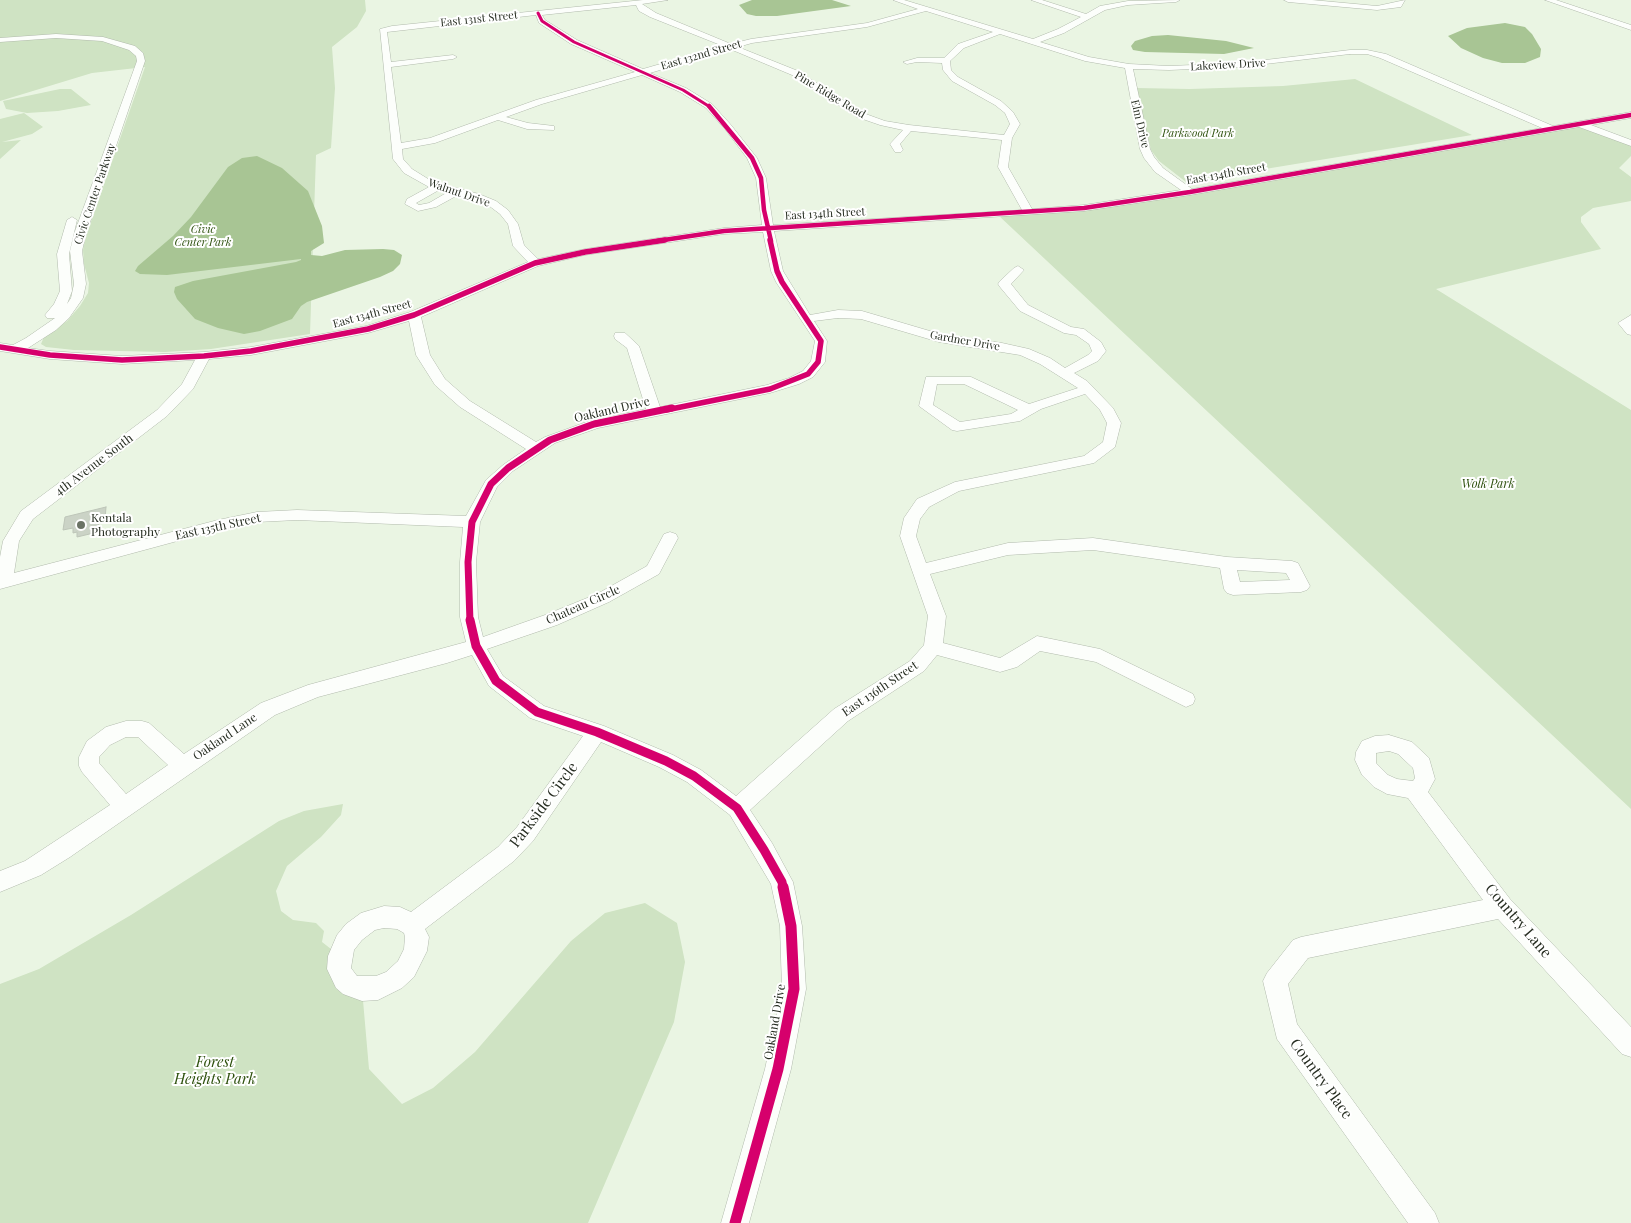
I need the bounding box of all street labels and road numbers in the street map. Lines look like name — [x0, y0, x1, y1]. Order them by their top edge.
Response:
street label: East 131st Street — [440, 8, 518, 30]
street label: East 132nd Street — [659, 37, 743, 73]
street label: Lakeview Drive — [1190, 56, 1266, 74]
street label: Pine Ridge Road — [792, 69, 868, 121]
street label: Elm Drive — [1128, 99, 1152, 149]
street label: Civic Center Parkway — [71, 142, 119, 246]
street label: East 134th Street — [1185, 160, 1267, 188]
street label: Walnut Drive — [426, 176, 492, 210]
street label: East 134th Street — [784, 205, 866, 223]
street label: East 134th Street — [331, 297, 413, 331]
street label: Gardner Drive — [929, 328, 1001, 354]
street label: Oakland Drive — [573, 394, 651, 426]
street label: 4th Avenue South — [52, 431, 136, 499]
street label: East 135th Street — [174, 511, 262, 543]
street label: Chateau Circle — [544, 582, 622, 628]
street label: East 136th Street — [839, 658, 921, 720]
street label: Oakland Lane — [190, 710, 260, 764]
street label: Parkside Circle — [506, 759, 582, 851]
street label: Country Lane — [1481, 880, 1555, 962]
street label: Oakland Drive — [761, 983, 789, 1061]
street label: Country Place — [1286, 1035, 1356, 1123]

